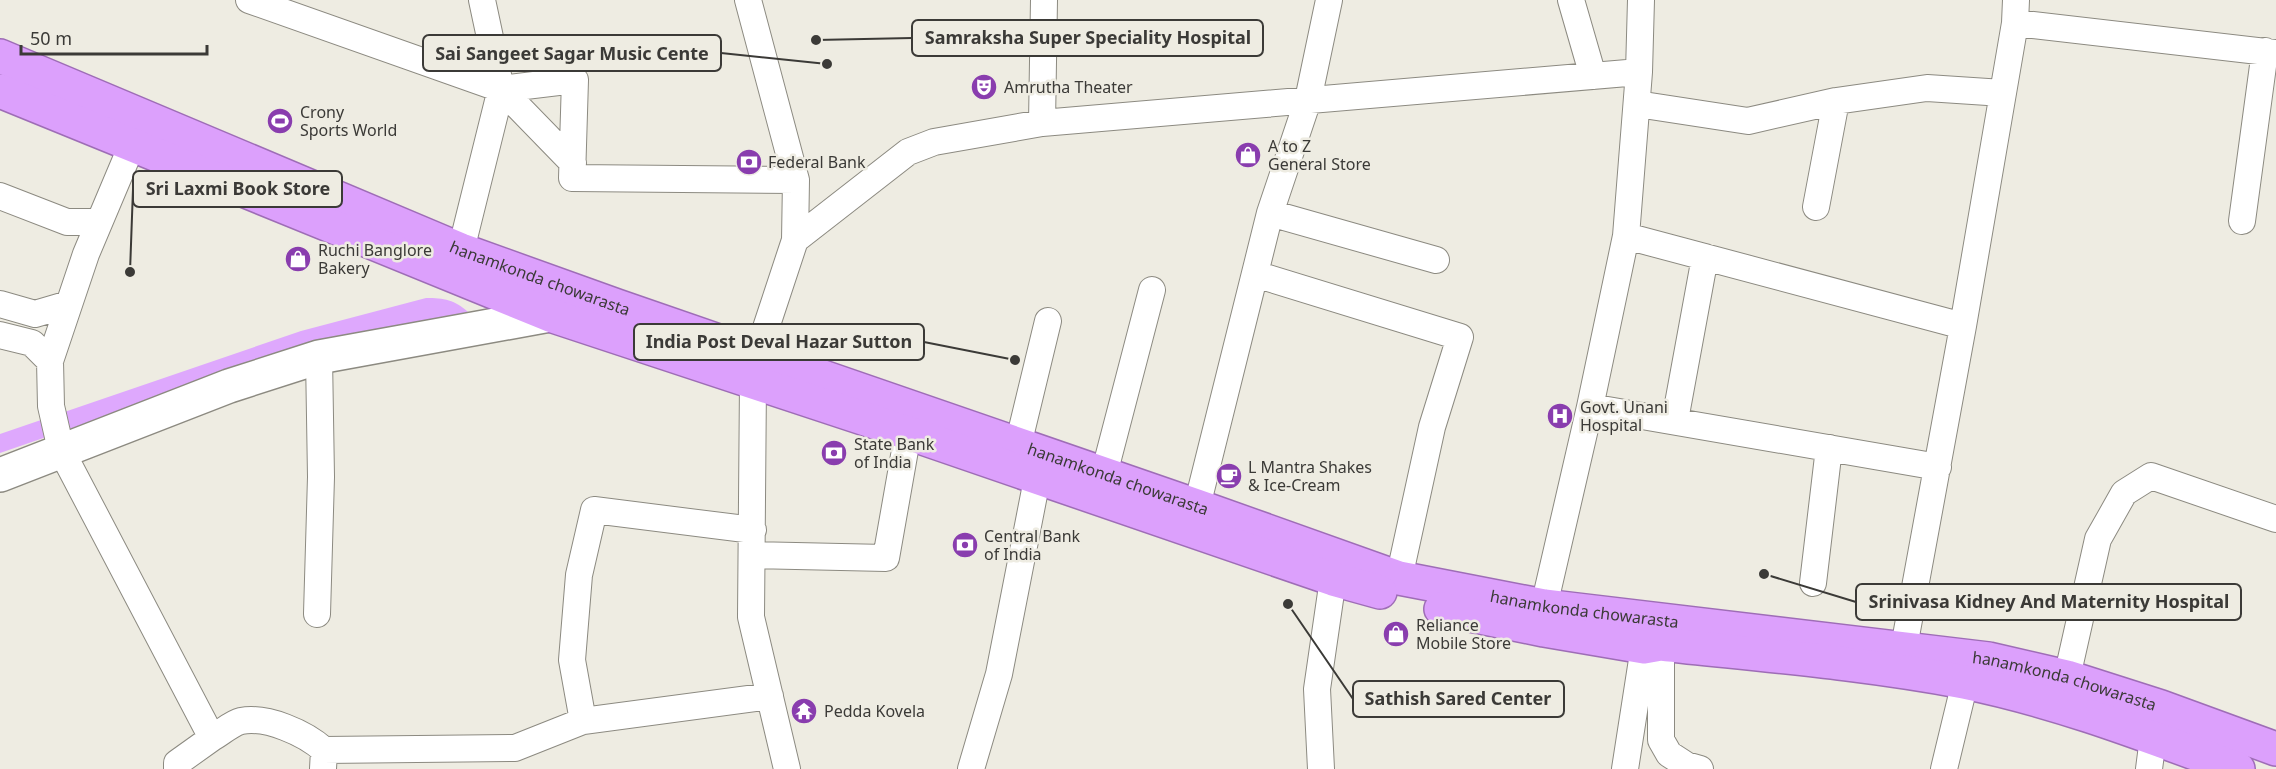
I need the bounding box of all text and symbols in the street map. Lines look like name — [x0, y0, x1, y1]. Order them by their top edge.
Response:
scale bar — [21, 18, 207, 56]
callout: Samraksha Super Speciality Hospital — [912, 20, 1263, 56]
text: Samraksha Super Speciality Hospital — [925, 25, 1251, 49]
text: 50 m — [30, 26, 72, 50]
callout: Sai Sangeet Sagar Music Cente — [423, 35, 721, 71]
text: Sai Sangeet Sagar Music Cente — [435, 41, 709, 65]
theatre icon: Amrutha Theater — [969, 72, 999, 102]
place label: Amrutha Theater — [1004, 76, 1133, 98]
place label: Crony Sports World — [300, 101, 397, 141]
sports icon: Crony Sports World — [265, 106, 295, 136]
place label: A to Z General Store — [1268, 135, 1371, 175]
shop icon: A to Z General Store — [1233, 140, 1263, 170]
bank icon: Federal Bank — [734, 147, 764, 177]
place label: Federal Bank — [768, 151, 866, 173]
callout: Sri Laxmi Book Store — [133, 171, 342, 207]
text: Sri Laxmi Book Store — [146, 176, 330, 200]
street label: hanamkonda chowarasta — [446, 236, 633, 321]
place label: Ruchi Banglore Bakery — [318, 239, 432, 279]
shop icon: Ruchi Banglore Bakery — [283, 244, 313, 274]
callout: India Post Deval Hazar Sutton — [634, 324, 924, 360]
text: India Post Deval Hazar Sutton — [646, 329, 912, 353]
place label: Govt. Unani Hospital — [1580, 396, 1668, 436]
hospital icon: Govt. Unani Hospital — [1545, 401, 1575, 431]
place label: State Bank of India — [854, 433, 935, 473]
street label: hanamkonda chowarasta — [1025, 437, 1212, 520]
bank icon: State Bank of India — [819, 438, 849, 468]
place label: L Mantra Shakes & Ice-Cream — [1248, 456, 1372, 496]
cafe icon: L Mantra Shakes & Ice-Cream — [1214, 461, 1244, 491]
place label: Central Bank of India — [984, 525, 1081, 565]
bank icon: Central Bank of India — [950, 530, 980, 560]
callout: Srinivasa Kidney And Maternity Hospital — [1856, 584, 2241, 620]
street label: hanamkonda chowarasta — [1488, 585, 1680, 633]
text: Srinivasa Kidney And Maternity Hospital — [1869, 589, 2229, 613]
place label: Reliance Mobile Store — [1416, 614, 1511, 654]
shop icon: Reliance Mobile Store — [1381, 619, 1411, 649]
street label: hanamkonda chowarasta — [1971, 646, 2159, 716]
callout: Sathish Sared Center — [1353, 681, 1564, 717]
text: Sathish Sared Center — [1365, 686, 1551, 710]
temple icon: Pedda Kovela — [789, 696, 819, 726]
place label: Pedda Kovela — [824, 700, 925, 722]

